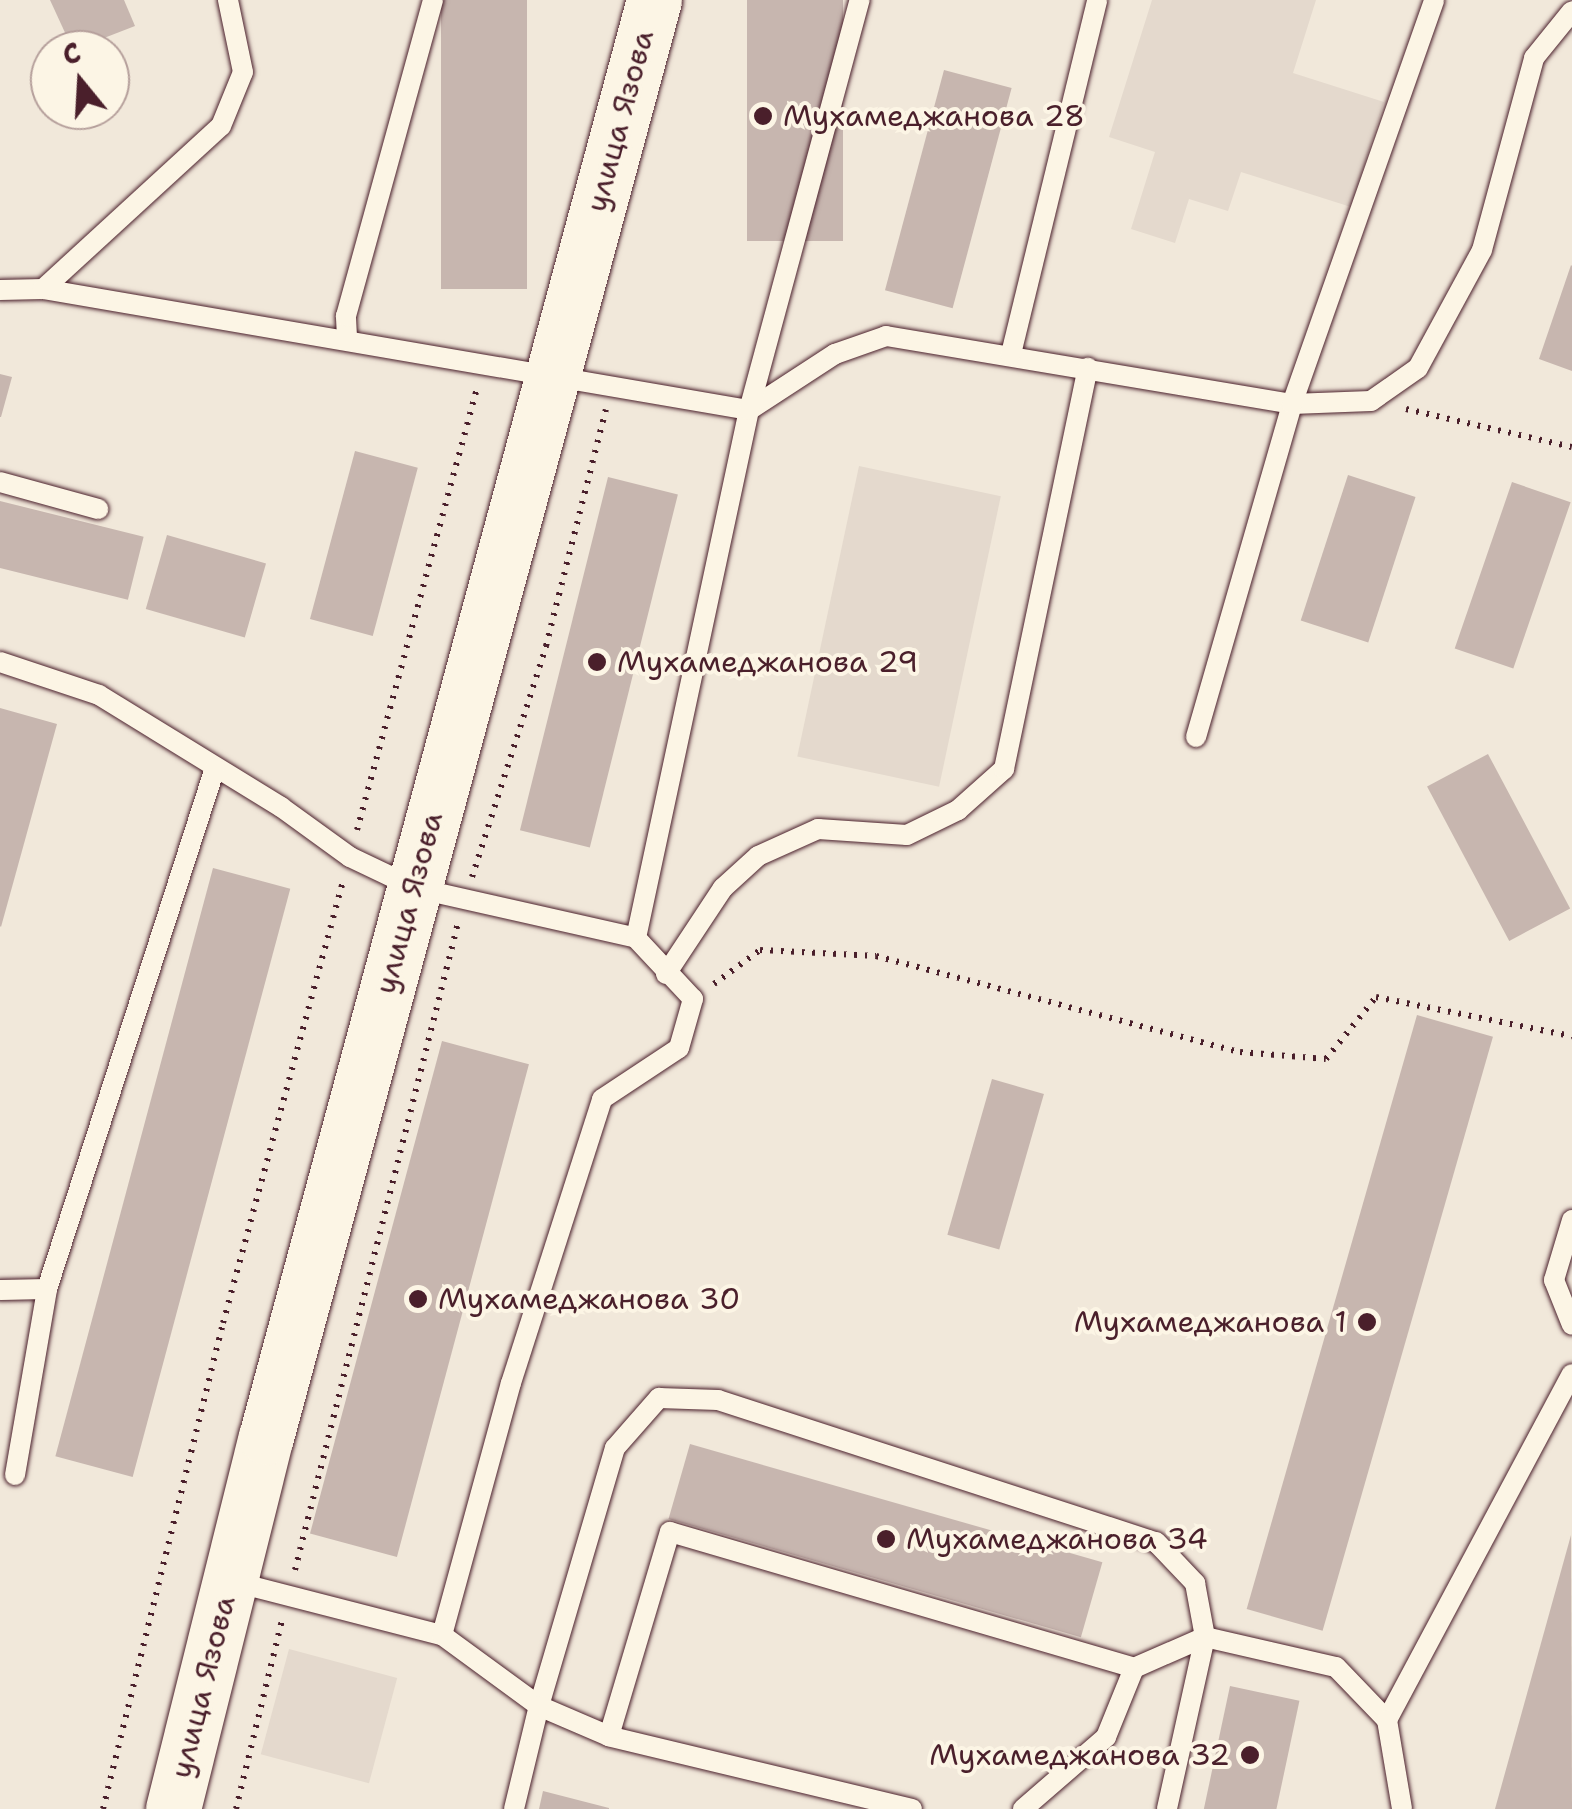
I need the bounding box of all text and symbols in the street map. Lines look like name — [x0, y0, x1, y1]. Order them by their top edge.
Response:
street label: улица Язова — [578, 26, 662, 216]
north arrow — [30, 30, 130, 130]
text: С — [57, 33, 85, 74]
place label: Мухамеджанова 28 — [783, 98, 1085, 134]
marker: Мухамеджанова 28 — [752, 105, 774, 127]
place label: Мухамеджанова 29 — [617, 644, 918, 680]
marker: Мухамеджанова 29 — [586, 651, 608, 673]
street label: улица Язова — [367, 808, 451, 998]
place label: Мухамеджанова 30 — [438, 1281, 740, 1317]
marker: Мухамеджанова 30 — [407, 1288, 429, 1310]
place label: Мухамеджанова 1 — [1074, 1304, 1347, 1340]
marker: Мухамеджанова 1 — [1356, 1311, 1378, 1333]
place label: Мухамеджанова 34 — [906, 1521, 1208, 1557]
marker: Мухамеджанова 34 — [875, 1528, 897, 1550]
street label: улица Язова — [163, 1592, 243, 1782]
place label: Мухамеджанова 32 — [929, 1737, 1230, 1773]
marker: Мухамеджанова 32 — [1239, 1744, 1261, 1766]

